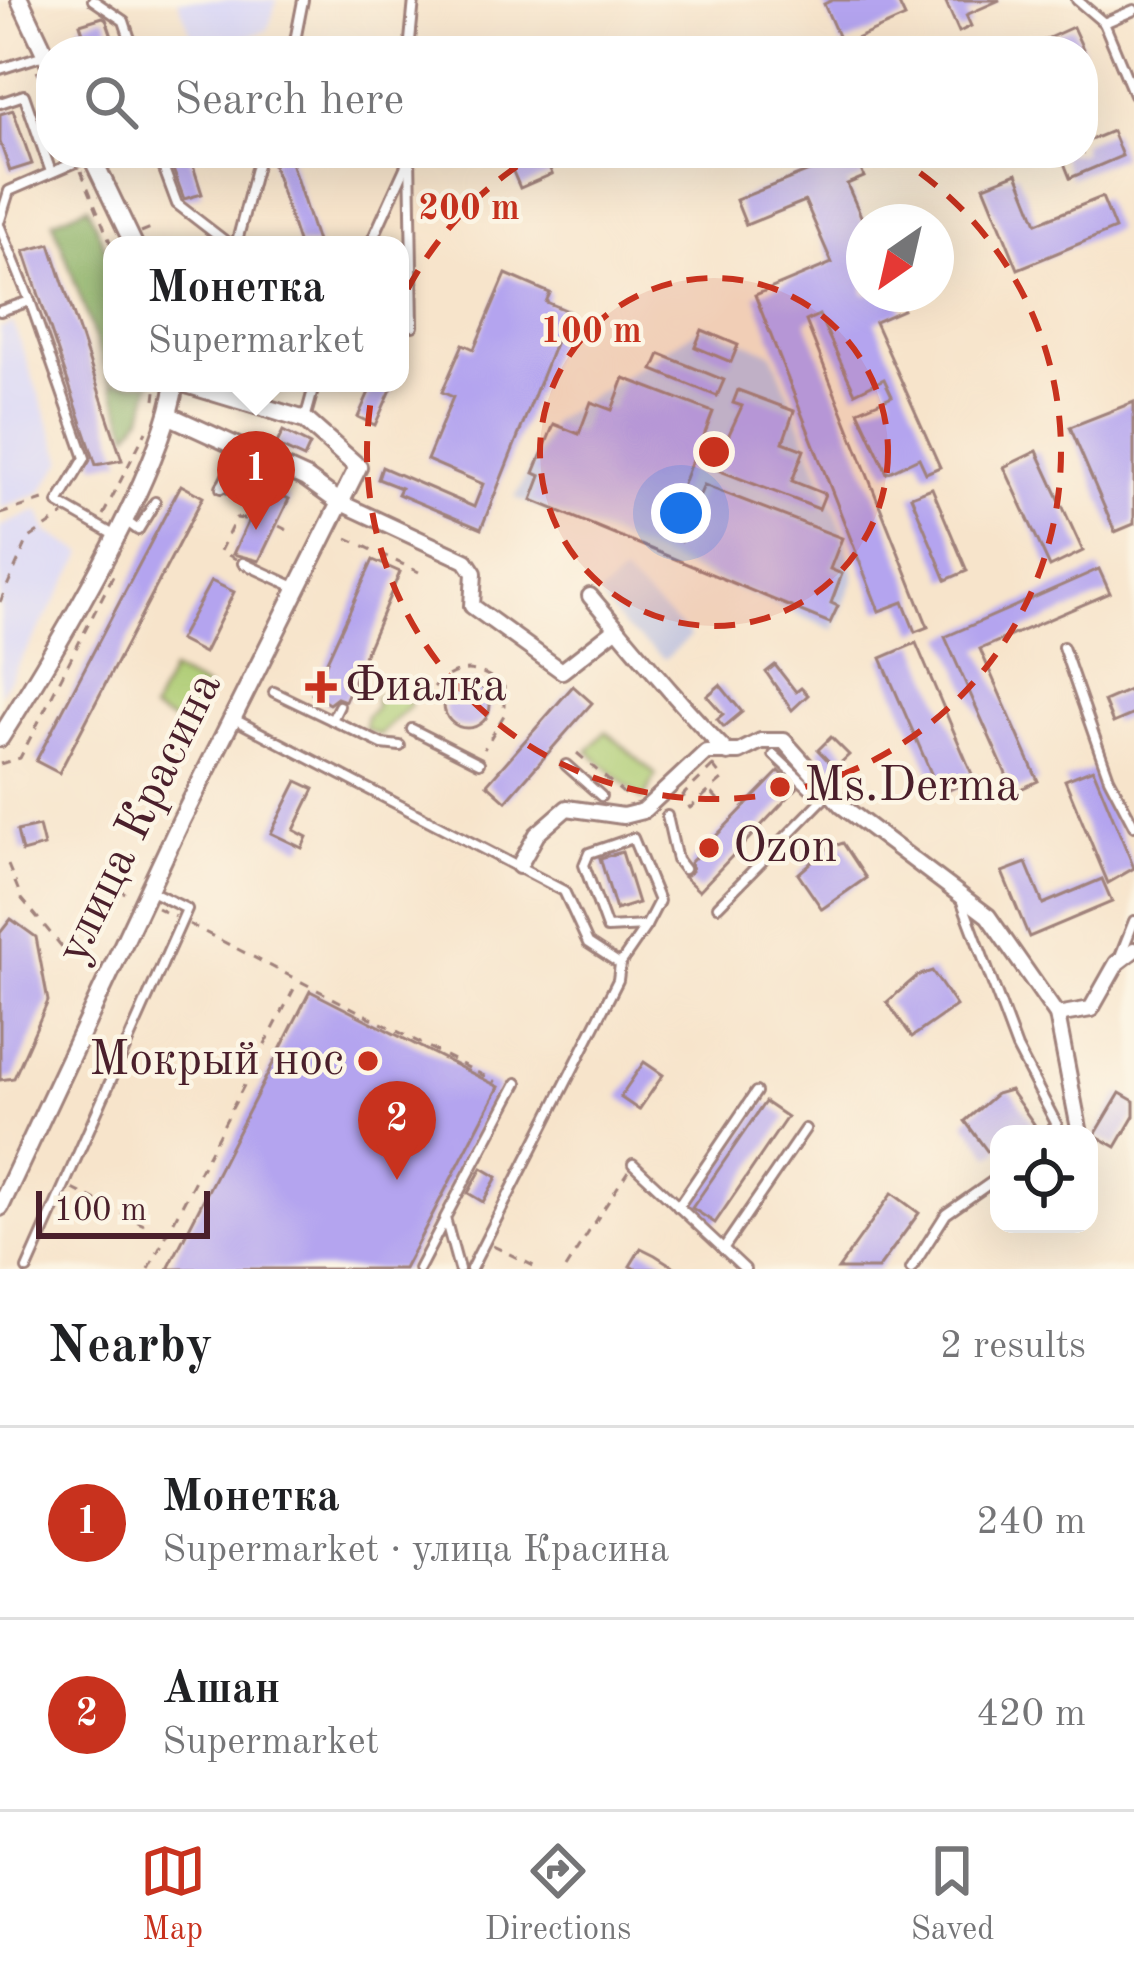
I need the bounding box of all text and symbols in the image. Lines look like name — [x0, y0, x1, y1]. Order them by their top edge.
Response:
search box — [36, 36, 1098, 168]
icon: search — [78, 69, 144, 135]
text: Search here — [174, 79, 404, 124]
text: 200 m — [418, 192, 520, 228]
north arrow — [846, 204, 954, 312]
popup — [103, 236, 409, 392]
text: Монетка — [147, 267, 325, 312]
text: 100 m — [540, 315, 642, 351]
text: Supermarket — [147, 322, 365, 361]
pin: 1 — [217, 431, 295, 530]
centre of rings — [693, 431, 735, 473]
your location — [651, 483, 711, 543]
place label: Фиалка — [345, 663, 507, 711]
street label: улица Красина — [49, 665, 231, 971]
marker: Фиалка — [308, 674, 334, 700]
place label: Ms.Derma — [804, 763, 1020, 811]
marker: Ms.Derma — [767, 774, 793, 800]
place label: Ozon — [733, 824, 837, 872]
marker: Ozon — [696, 835, 722, 861]
place label: Мокрый нос — [89, 1037, 344, 1085]
marker: Мокрый нос — [355, 1048, 381, 1074]
pin: 2 — [358, 1081, 436, 1180]
map controls — [990, 1125, 1098, 1233]
button: locate — [990, 1125, 1098, 1233]
scale bar — [36, 1185, 210, 1238]
text: 100 m — [54, 1195, 147, 1228]
text: Nearby — [48, 1322, 213, 1373]
text: 2 results — [940, 1327, 1086, 1366]
text: Монетка — [162, 1476, 340, 1521]
text: 1 — [76, 1503, 98, 1542]
text: 240 m — [976, 1503, 1086, 1542]
text: Supermarket · улица Красина — [162, 1531, 669, 1570]
text: Ашан — [162, 1668, 280, 1713]
text: 2 — [76, 1695, 98, 1734]
text: 420 m — [976, 1695, 1086, 1734]
text: Supermarket — [162, 1723, 379, 1762]
tab: Map — [140, 1838, 206, 1951]
tab: Directions — [485, 1838, 631, 1951]
tab: Saved — [910, 1838, 994, 1951]

